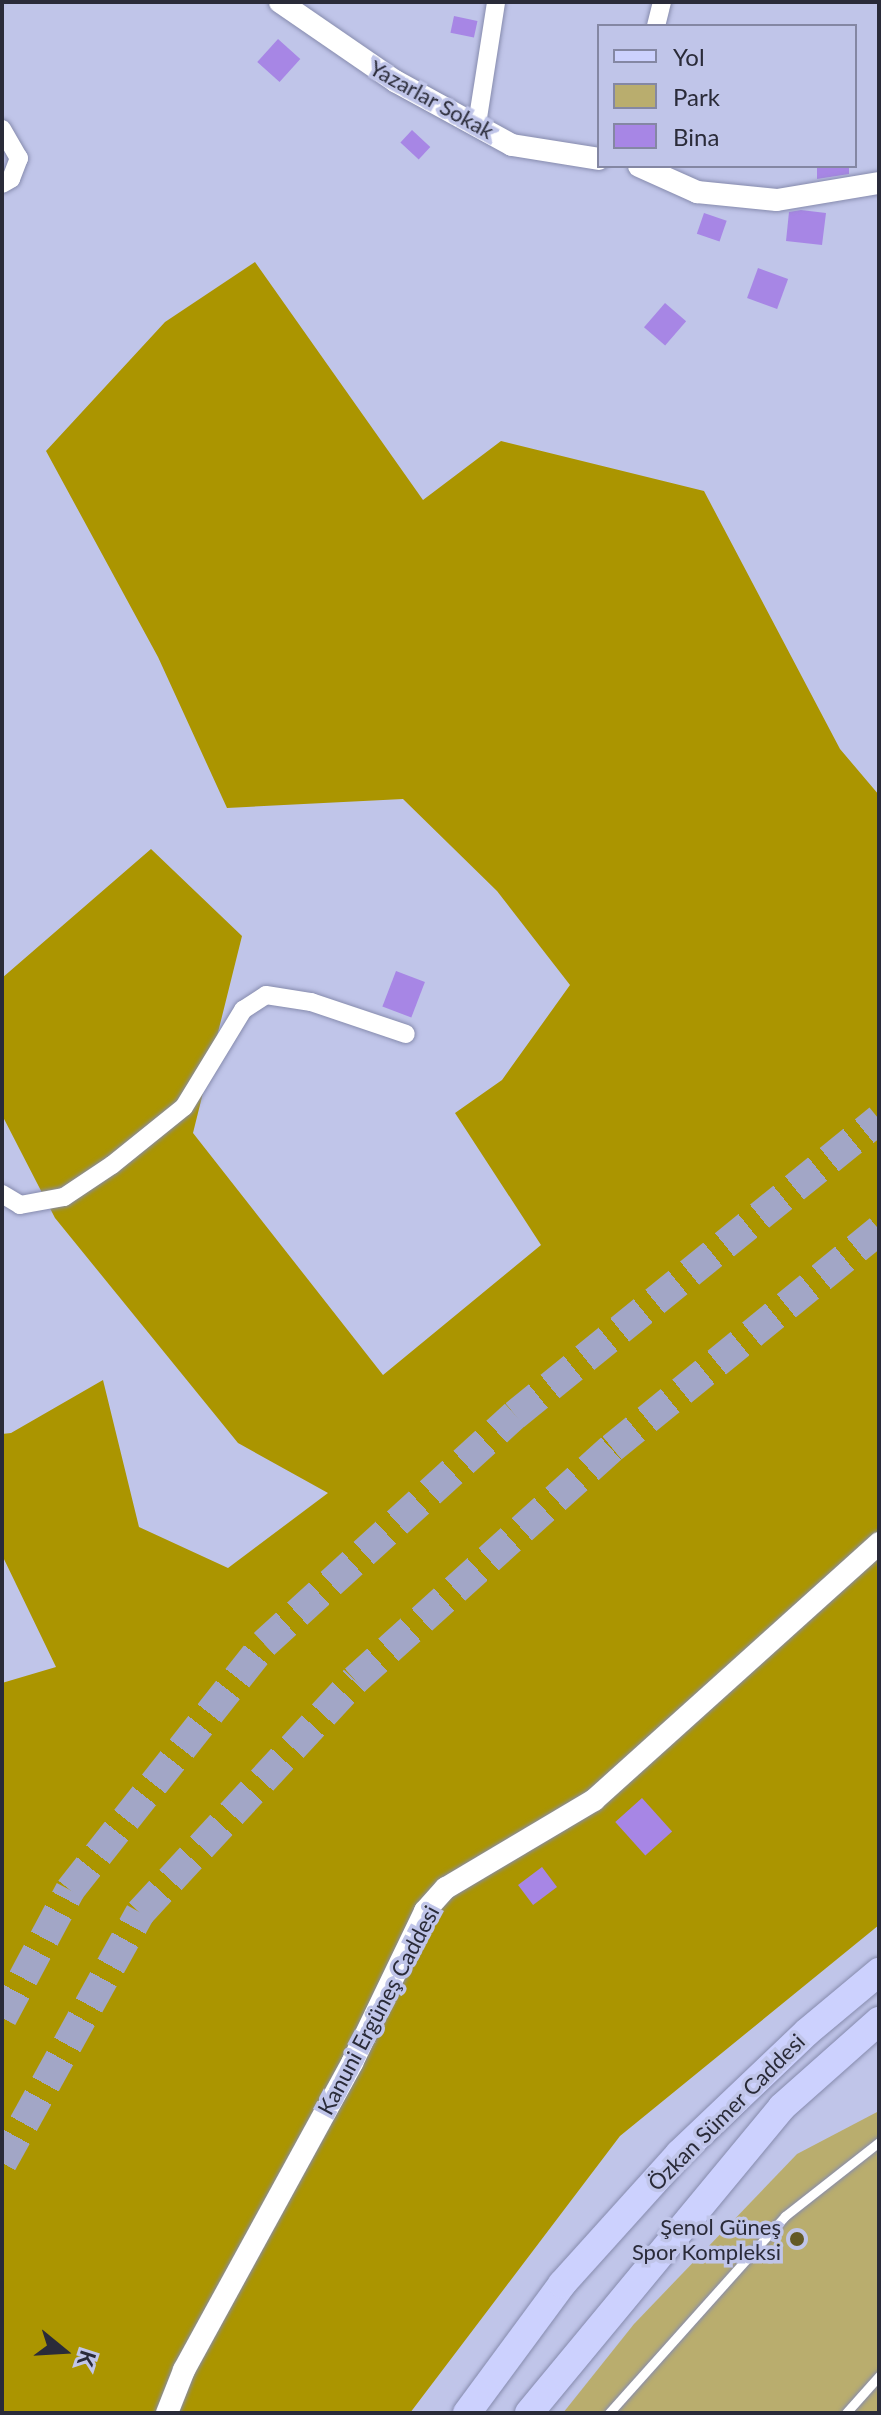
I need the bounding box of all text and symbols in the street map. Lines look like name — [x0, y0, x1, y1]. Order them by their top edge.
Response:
legend — [597, 24, 857, 168]
text: Yol — [673, 42, 705, 71]
street label: Yazarlar Sokak — [365, 54, 499, 144]
text: Park — [673, 82, 720, 111]
text: Bina — [673, 122, 719, 151]
street label: Kanuni Ergüneş Caddesi — [312, 1901, 444, 2119]
street label: Özkan Sümer Caddesi — [642, 2028, 810, 2196]
place label: Şenol Güneş Spor Kompleksi — [631, 2213, 781, 2264]
marker: Şenol Güneş Spor Kompleksi — [788, 2230, 806, 2248]
north arrow — [24, 2311, 104, 2391]
text: K — [72, 2347, 102, 2370]

